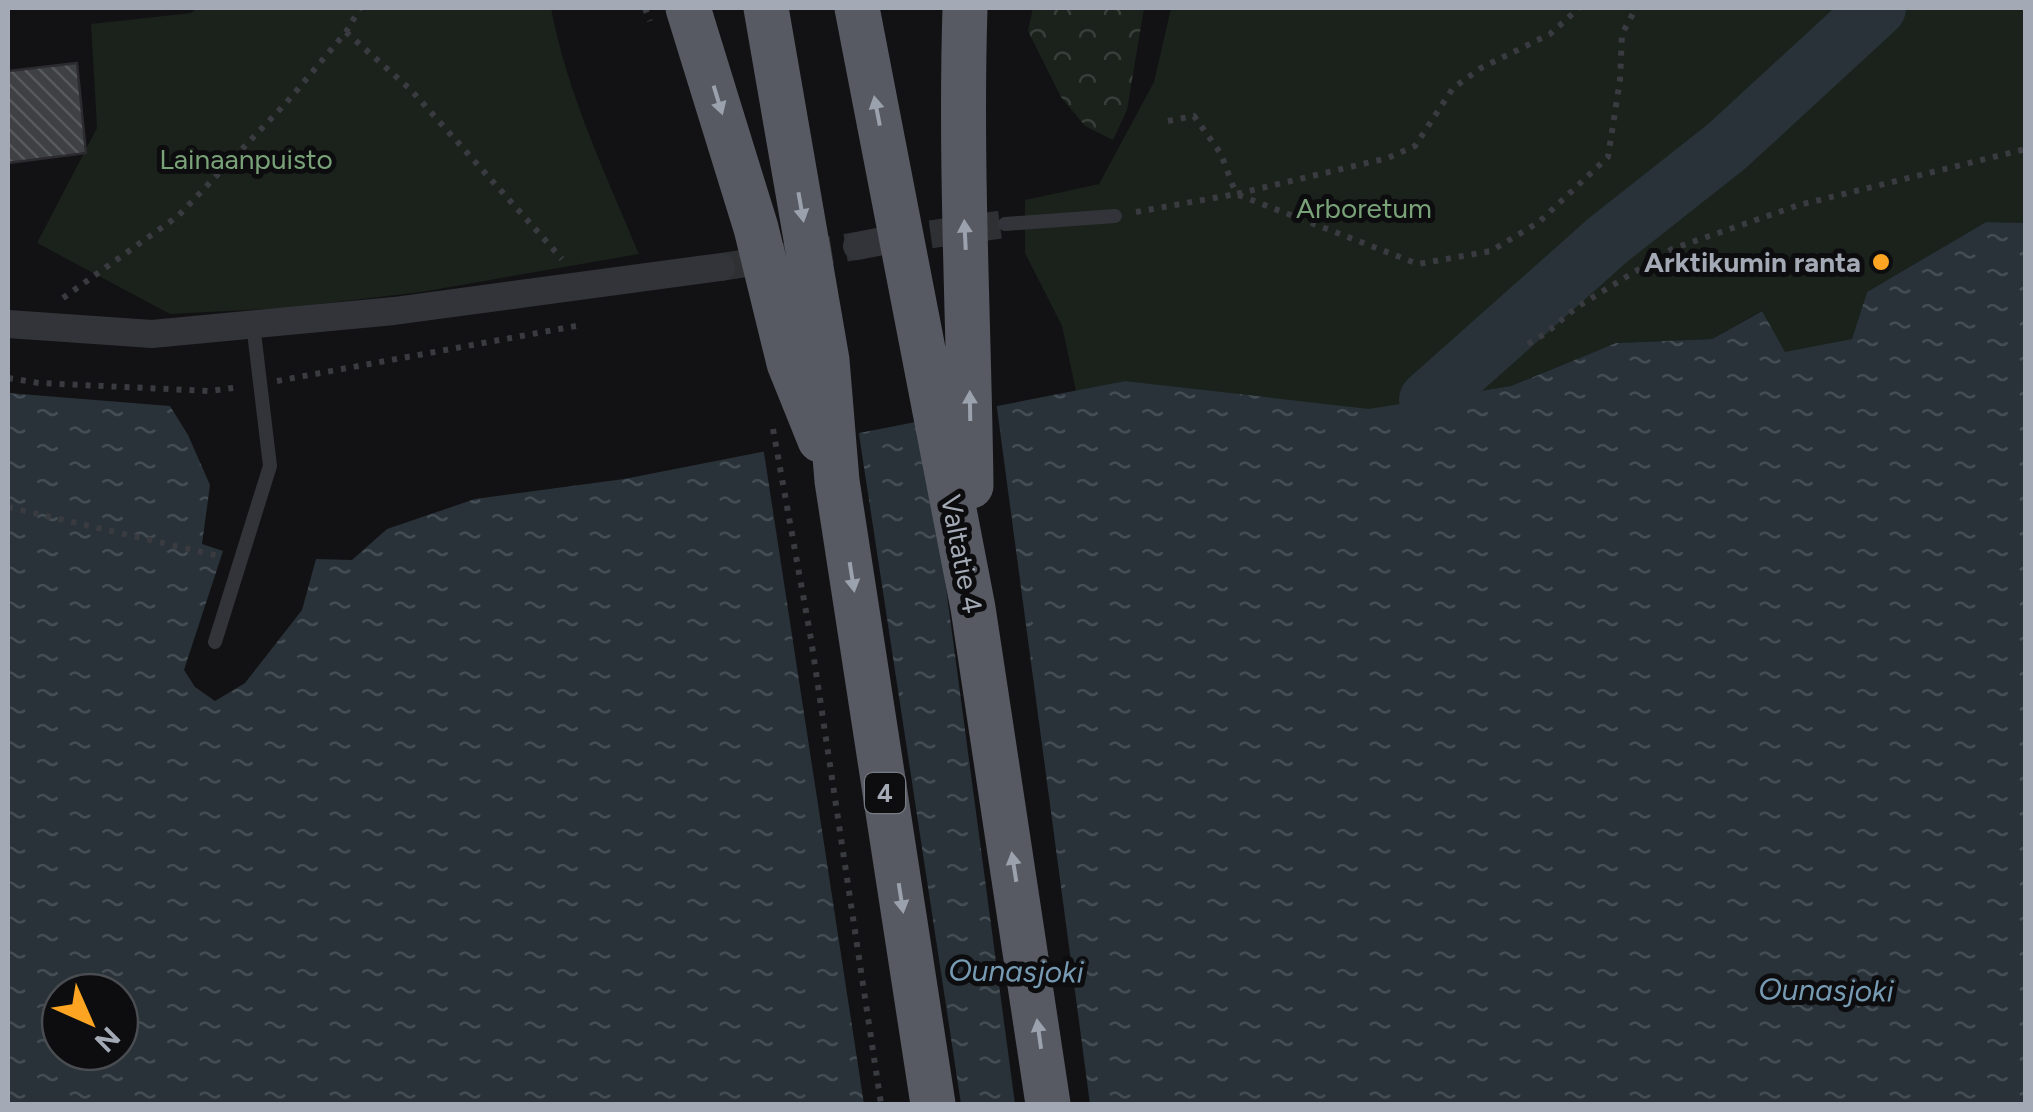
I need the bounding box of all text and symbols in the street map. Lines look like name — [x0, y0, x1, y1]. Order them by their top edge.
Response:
one-way arrow — [711, 86, 726, 116]
one-way arrow — [868, 95, 884, 126]
park label: Lainaanpuisto — [159, 142, 333, 176]
park label: Arboretum — [1296, 191, 1432, 225]
one-way arrow — [794, 192, 809, 223]
one-way arrow — [957, 219, 973, 251]
place label: Arktikumin ranta — [1644, 245, 1861, 279]
marker: Arktikumin ranta — [1870, 251, 1892, 273]
one-way arrow — [962, 389, 978, 421]
street label: Valtatie 4 — [934, 492, 990, 616]
one-way arrow — [844, 562, 860, 593]
road number: 4 — [865, 773, 905, 813]
one-way arrow — [1006, 851, 1021, 882]
one-way arrow — [894, 883, 909, 915]
water label: Ounasjoki — [948, 951, 1085, 991]
water label: Ounasjoki — [1758, 970, 1895, 1010]
north arrow — [40, 972, 140, 1072]
one-way arrow — [1030, 1018, 1046, 1049]
text: N — [88, 1020, 127, 1059]

